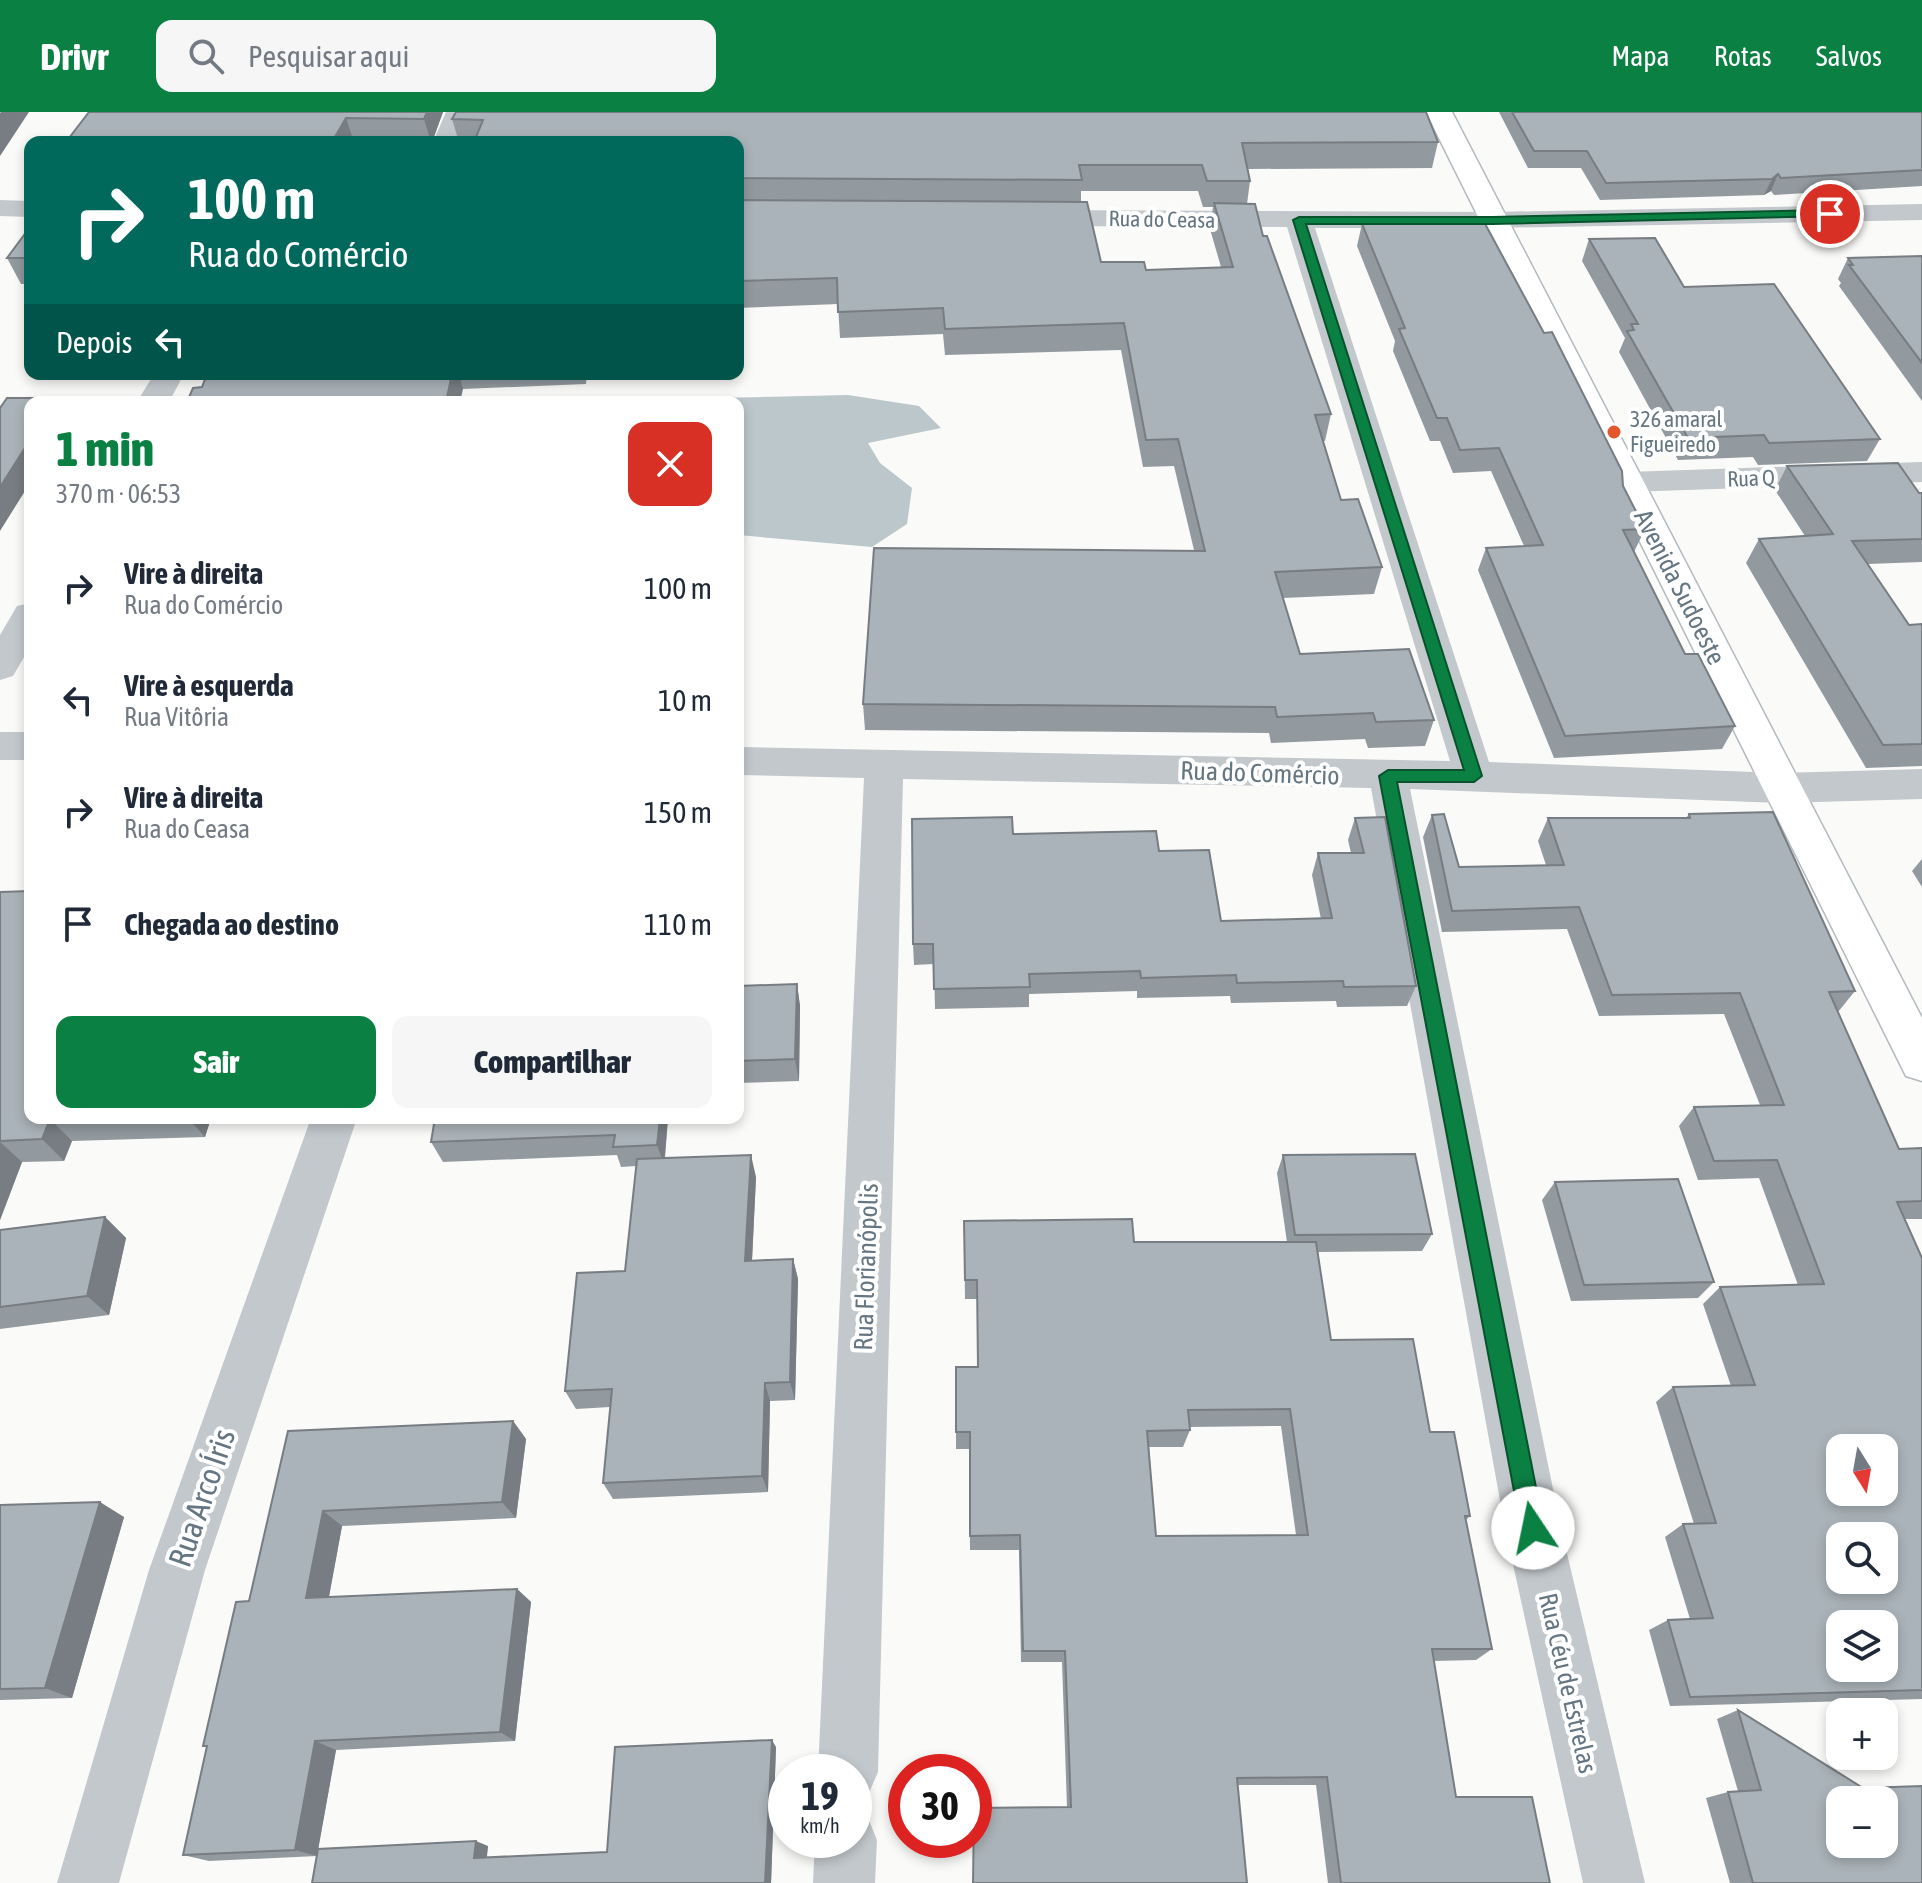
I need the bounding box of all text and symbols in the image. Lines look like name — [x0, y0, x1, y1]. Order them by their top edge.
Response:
search box — [156, 20, 716, 92]
icon: search — [184, 34, 228, 78]
text: Drivr — [40, 35, 108, 78]
text: Pesquisar aqui — [248, 39, 409, 73]
text: Mapa — [1612, 40, 1670, 72]
text: Rotas — [1714, 40, 1772, 72]
text: Salvos — [1816, 40, 1882, 72]
text: 100 m — [188, 167, 315, 231]
icon: right — [56, 168, 160, 272]
pin — [1796, 180, 1864, 248]
icon: arrive — [1808, 192, 1852, 236]
street label: Rua do Ceasa — [1108, 205, 1216, 233]
text: Rua do Comércio — [188, 233, 409, 275]
icon: left — [148, 320, 192, 364]
text: Depois — [56, 325, 132, 359]
place label: 326 amaral Figueiredo — [1630, 406, 1723, 457]
text: 1 min — [56, 421, 154, 476]
button: close — [628, 422, 712, 506]
marker: 326 amaral Figueiredo — [1605, 423, 1623, 441]
street label: Rua Q — [1727, 464, 1775, 492]
text: 370 m · 06:53 — [56, 479, 181, 509]
street label: Avenida Sudoeste — [1628, 505, 1732, 669]
text: Vire à direita — [124, 556, 263, 590]
icon: right — [56, 566, 100, 610]
text: 100 m — [644, 571, 712, 605]
text: Rua do Comércio — [124, 590, 283, 620]
text: Vire à esquerda — [124, 668, 294, 702]
icon: left — [56, 678, 100, 722]
text: 10 m — [658, 683, 712, 717]
text: Rua Vitôria — [124, 702, 229, 732]
street label: Rua do Comércio — [1180, 755, 1340, 791]
text: Vire à direita — [124, 780, 263, 814]
icon: right — [56, 790, 100, 834]
text: 150 m — [644, 795, 712, 829]
text: Rua do Ceasa — [124, 814, 250, 844]
icon: arrive — [56, 902, 100, 946]
text: Chegada ao destino — [124, 907, 339, 941]
text: 110 m — [644, 907, 712, 941]
button: Sair — [56, 1016, 376, 1108]
button: Compartilhar — [392, 1016, 712, 1108]
street label: Rua Florianópolis — [848, 1183, 884, 1351]
street label: Rua Arco Íris — [161, 1424, 242, 1572]
north arrow — [1826, 1434, 1898, 1506]
map controls — [1826, 1434, 1898, 1858]
position arrow — [1491, 1486, 1575, 1570]
button: search — [1826, 1522, 1898, 1594]
street label: Rua Céu de Estrelas — [1533, 1590, 1603, 1776]
button: layers — [1826, 1610, 1898, 1682]
button: + — [1826, 1698, 1898, 1770]
speed limit sign: 30 — [888, 1754, 992, 1858]
text: 19 — [801, 1773, 839, 1818]
button: − — [1826, 1786, 1898, 1858]
text: km/h — [800, 1814, 840, 1837]

